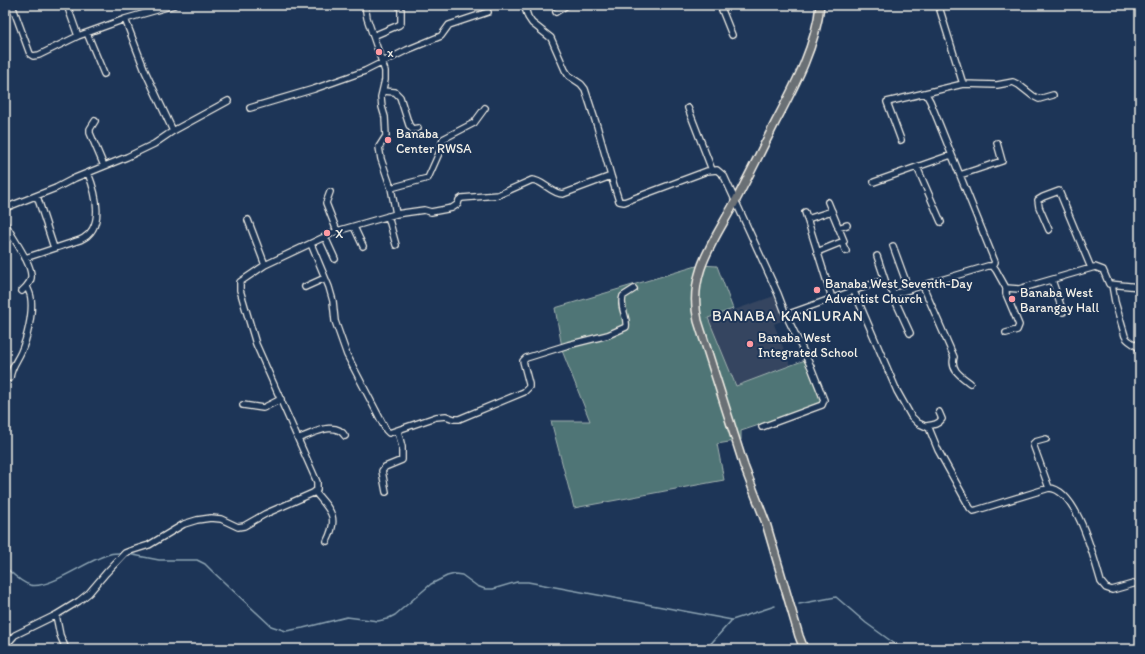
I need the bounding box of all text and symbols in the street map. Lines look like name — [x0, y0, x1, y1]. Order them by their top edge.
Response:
place label: x — [387, 45, 394, 60]
marker: x — [374, 47, 384, 57]
place label: Banaba Center RWSA — [396, 126, 472, 156]
marker: Banaba Center RWSA — [383, 135, 393, 145]
place label: X — [335, 226, 344, 241]
marker: X — [322, 228, 332, 238]
place label: Banaba West Seventh-Day Adventist Church — [825, 276, 972, 306]
marker: Banaba West Seventh-Day Adventist Church — [812, 285, 822, 295]
place label: Banaba West Barangay Hall — [1020, 285, 1100, 315]
marker: Banaba West Barangay Hall — [1007, 294, 1017, 304]
district label: BANABA KANLURAN — [712, 307, 864, 325]
place label: Banaba West Integrated School — [758, 330, 858, 360]
marker: Banaba West Integrated School — [745, 339, 755, 349]

